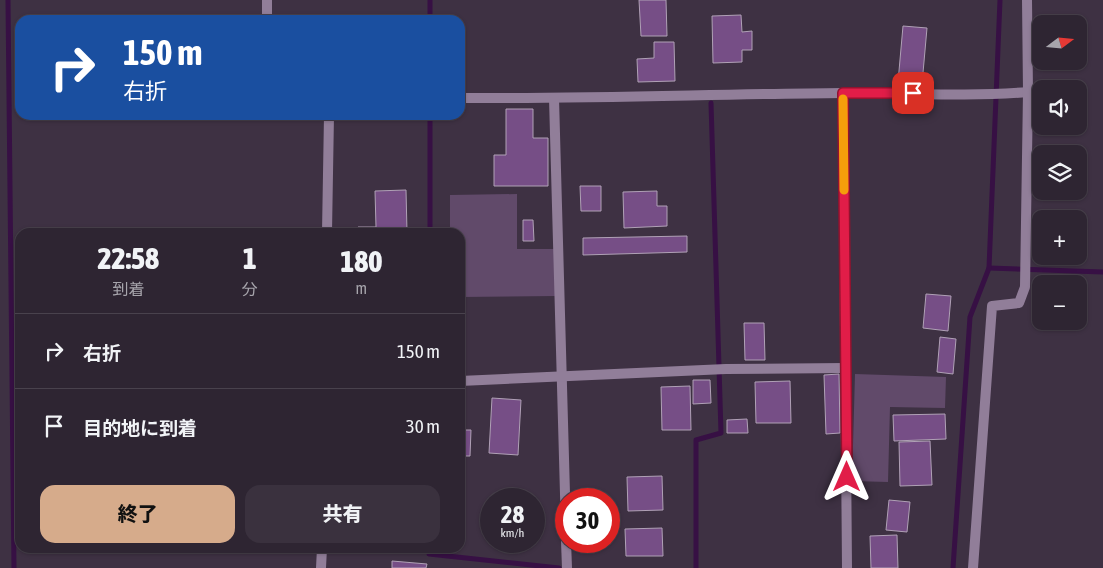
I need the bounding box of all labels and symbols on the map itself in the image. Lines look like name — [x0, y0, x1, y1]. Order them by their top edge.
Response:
north arrow — [1032, 15, 1088, 70]
pin — [892, 72, 934, 114]
position arrow — [820, 450, 872, 502]
speed limit sign: 30 — [555, 488, 620, 553]

